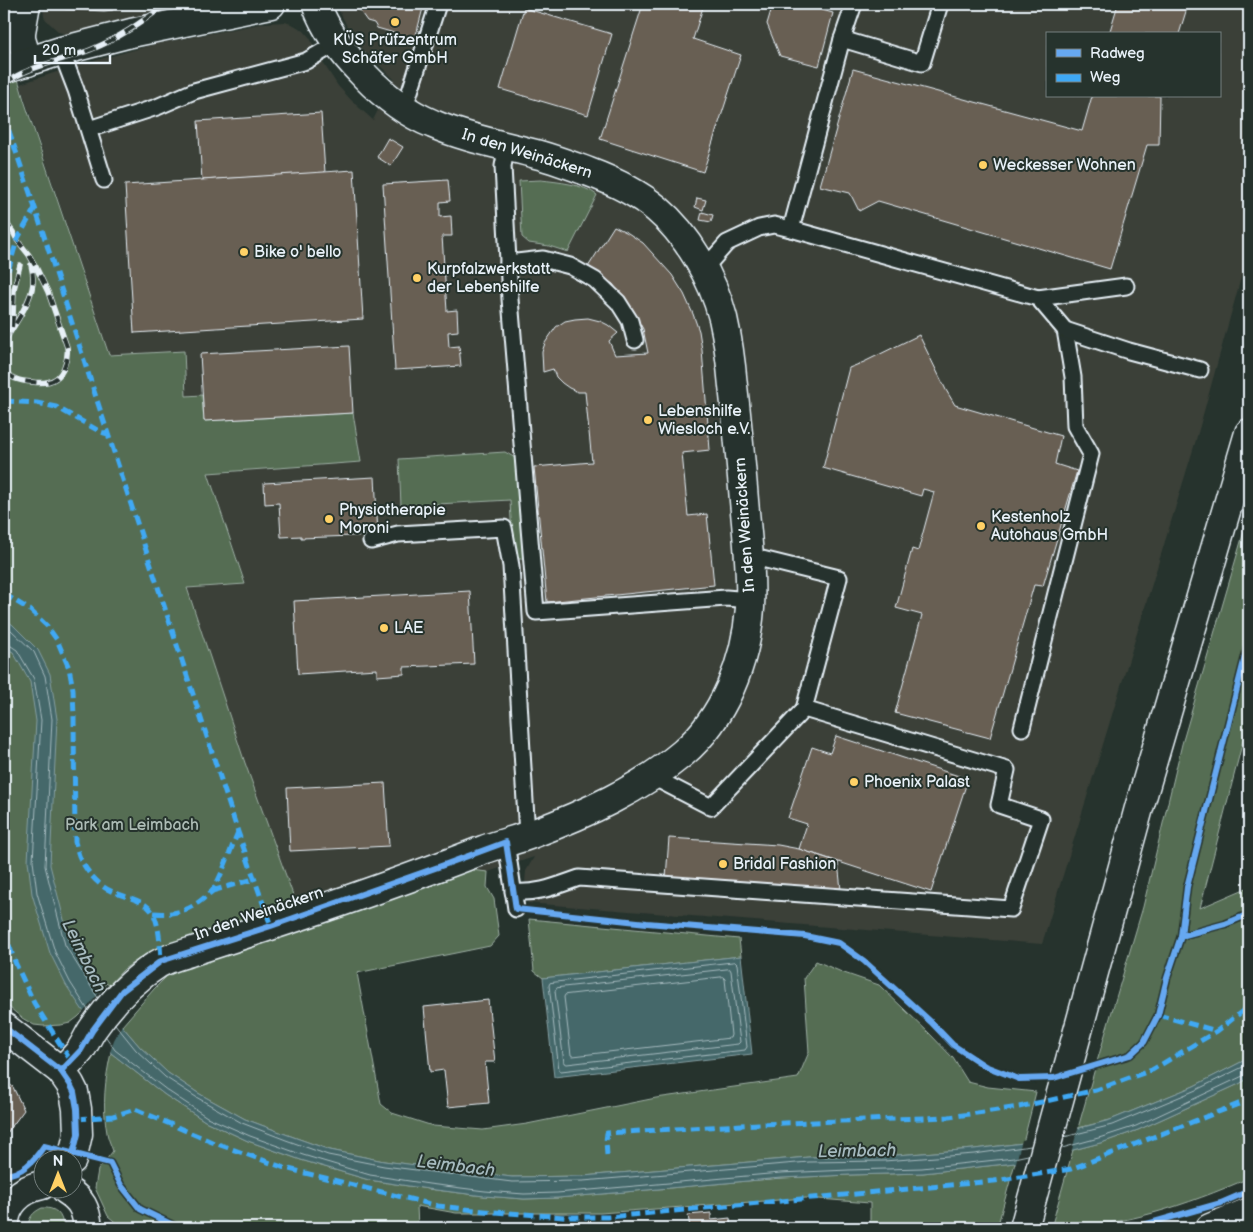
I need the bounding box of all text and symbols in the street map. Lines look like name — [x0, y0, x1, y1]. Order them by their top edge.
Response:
marker: KÜS Prüfzentrum Schäfer GmbH — [389, 16, 401, 28]
place label: KÜS Prüfzentrum Schäfer GmbH — [333, 29, 457, 68]
scale bar — [35, 32, 110, 64]
legend — [1046, 32, 1220, 98]
text: 20 m — [42, 41, 76, 60]
text: Radweg — [1090, 44, 1145, 63]
text: Weg — [1090, 68, 1120, 87]
street label: In den Weinäckern — [460, 125, 594, 183]
place label: Weckesser Wohnen — [993, 156, 1136, 175]
marker: Weckesser Wohnen — [977, 159, 989, 171]
place label: Bike o' bello — [254, 243, 341, 262]
marker: Bike o' bello — [238, 246, 250, 258]
place label: Kurpfalzwerkstatt der Lebenshilfe — [427, 260, 551, 297]
marker: Kurpfalzwerkstatt der Lebenshilfe — [411, 272, 423, 284]
place label: Lebenshilfe Wiesloch e.V. — [658, 402, 750, 439]
marker: Lebenshilfe Wiesloch e.V. — [642, 414, 654, 426]
street label: In den Weinäckern — [731, 457, 759, 593]
place label: Physiotherapie Moroni — [339, 501, 446, 538]
place label: Kestenholz Autohaus GmbH — [991, 508, 1108, 545]
marker: Physiotherapie Moroni — [323, 513, 335, 525]
marker: Kestenholz Autohaus GmbH — [975, 520, 987, 532]
place label: LAE — [394, 619, 424, 638]
marker: LAE — [378, 622, 390, 634]
place label: Phoenix Palast — [864, 773, 970, 792]
marker: Phoenix Palast — [848, 776, 860, 788]
park label: Park am Leimbach — [65, 816, 199, 835]
place label: Bridal Fashion — [733, 855, 836, 874]
marker: Bridal Fashion — [717, 858, 729, 870]
street label: In den Weinäckern — [192, 883, 326, 945]
water label: Leimbach — [57, 916, 111, 996]
water label: Leimbach — [818, 1140, 897, 1162]
north arrow — [32, 1150, 82, 1200]
water label: Leimbach — [416, 1151, 496, 1181]
text: N — [53, 1153, 63, 1170]

